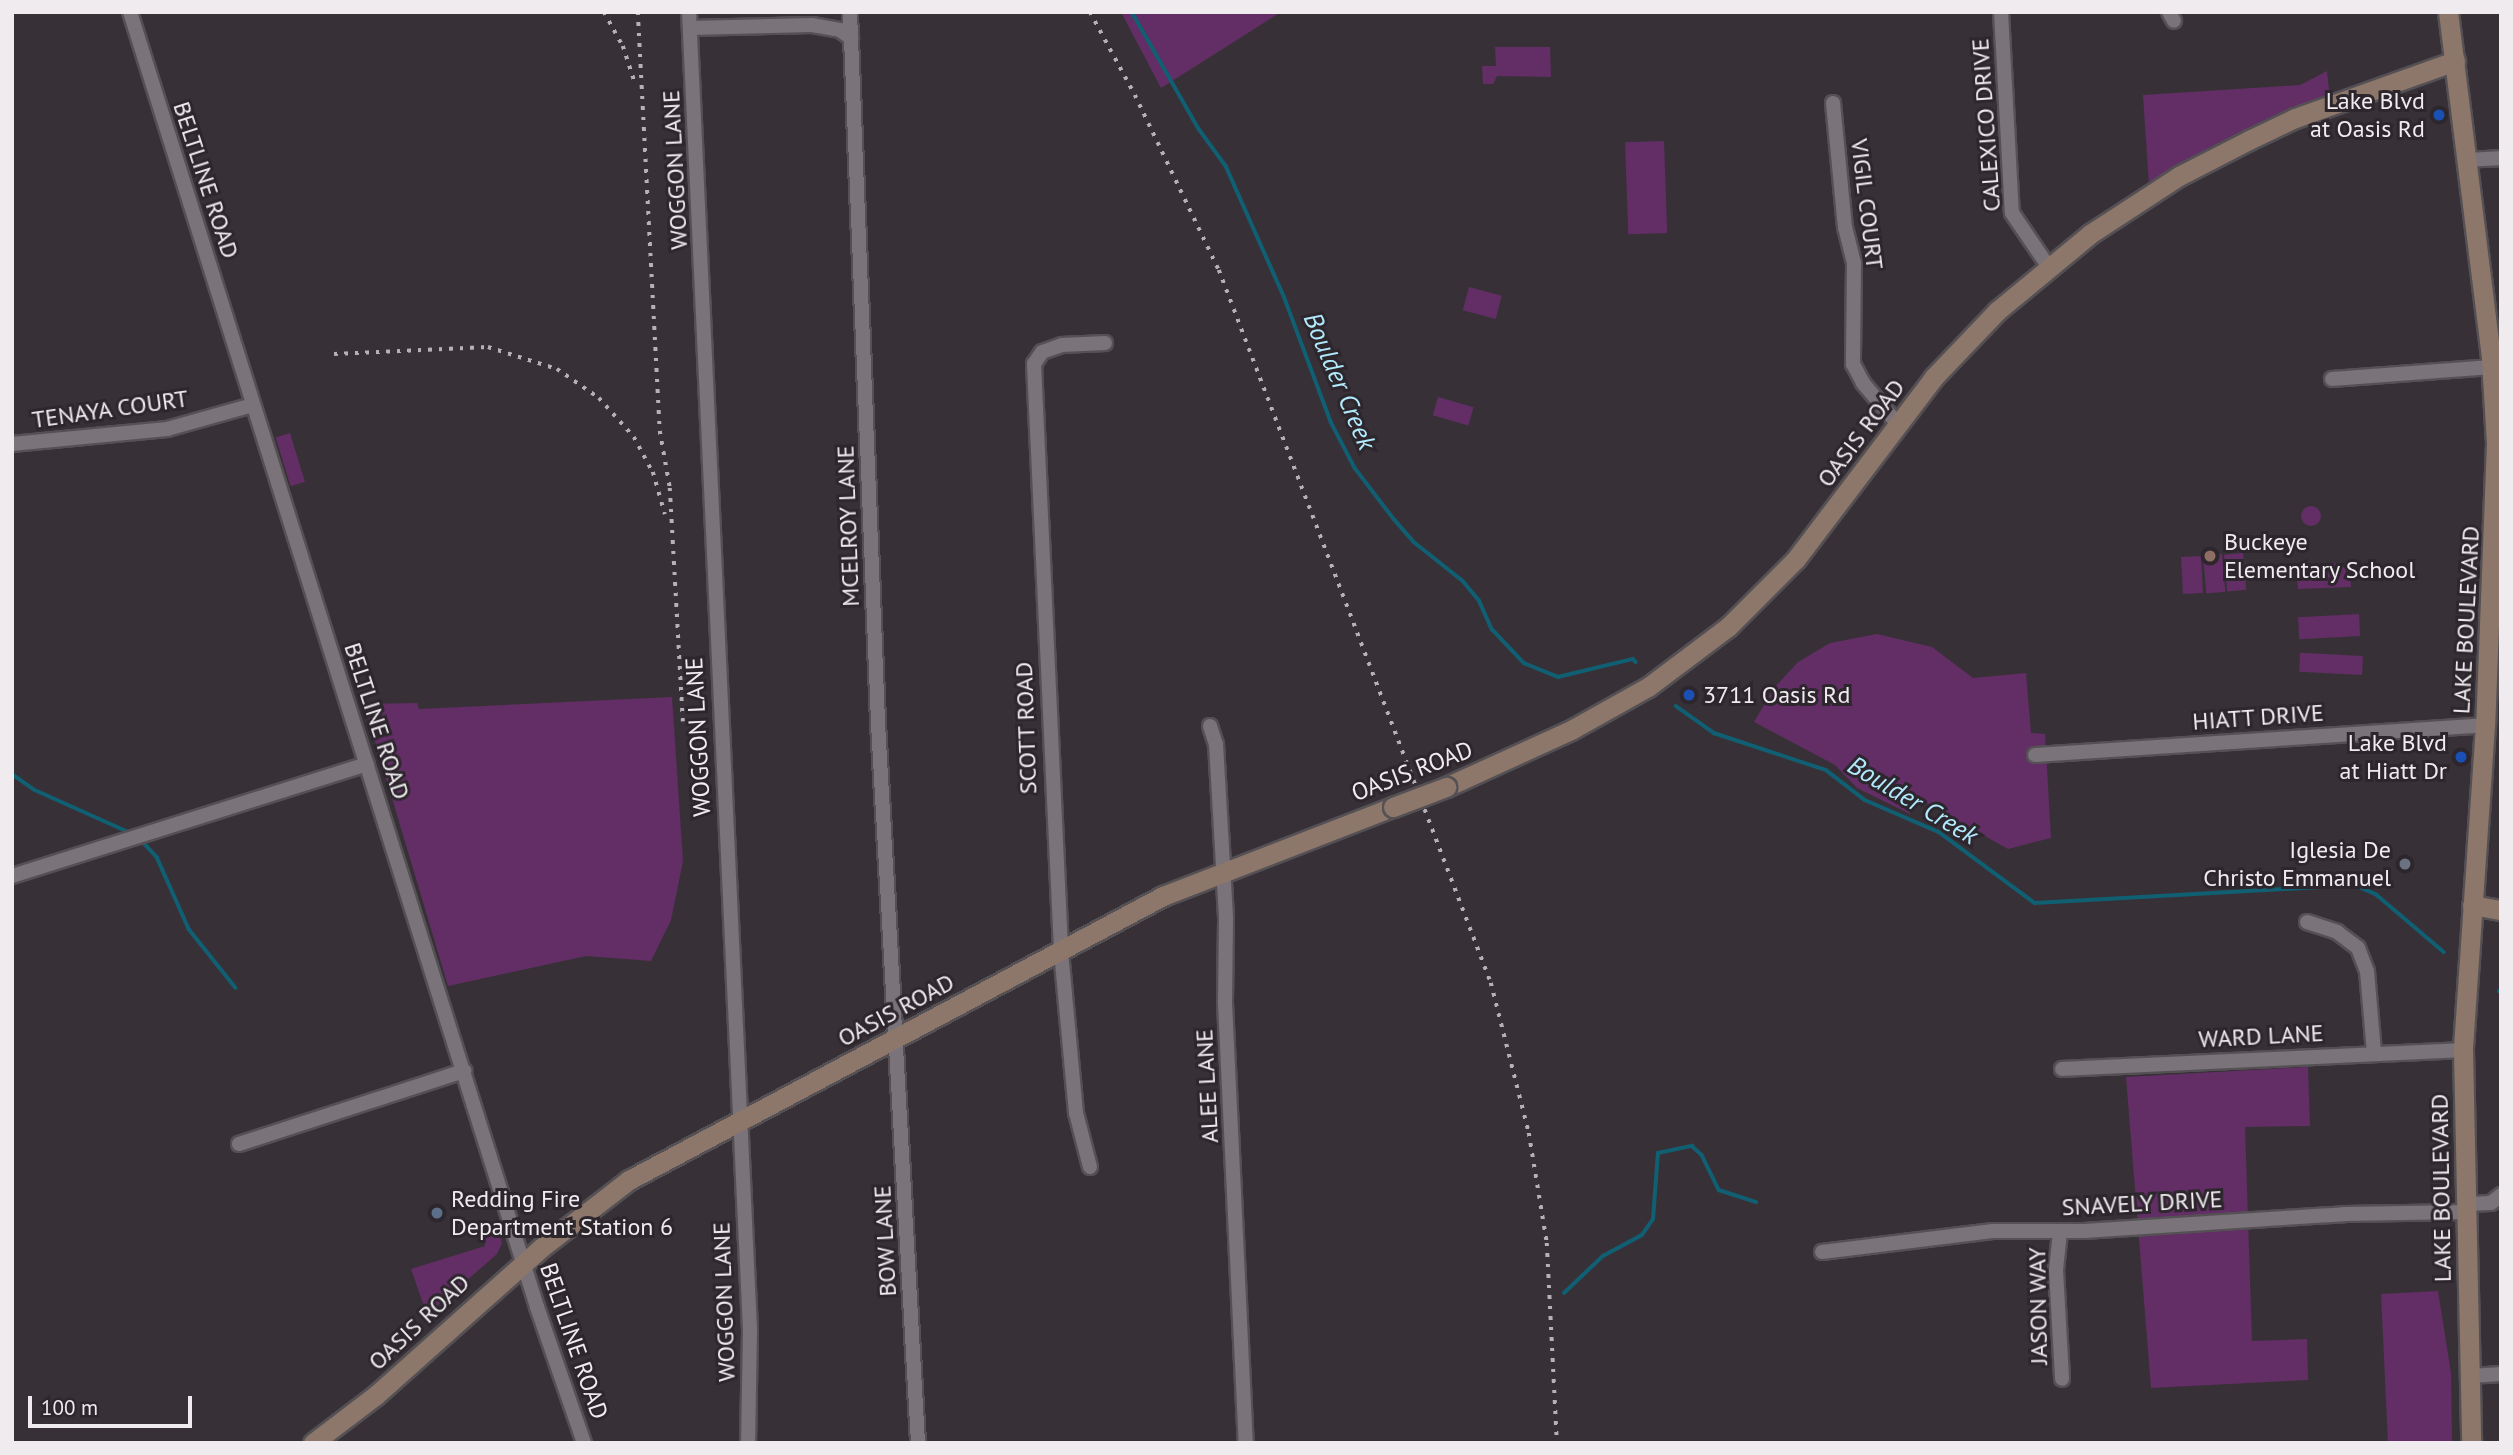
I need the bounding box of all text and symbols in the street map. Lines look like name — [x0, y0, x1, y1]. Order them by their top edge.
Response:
street label: CALEXICO DRIVE — [1966, 37, 2006, 213]
place label: Lake Blvd at Oasis Rd — [2310, 87, 2425, 143]
street label: WOGGON LANE — [656, 89, 694, 251]
street label: BELTLINE ROAD — [167, 98, 245, 262]
marker: Lake Blvd at Oasis Rd — [2431, 107, 2447, 123]
street label: VIGIL COURT — [1845, 137, 1889, 271]
water label: Boulder Creek — [1297, 308, 1383, 454]
street label: OASIS ROAD — [1811, 373, 1911, 493]
street label: TENAYA COURT — [30, 384, 190, 434]
street label: MCELROY LANE — [831, 445, 865, 607]
street label: LAKE BOULEVARD — [2447, 525, 2485, 715]
place label: Buckeye Elementary School — [2224, 528, 2416, 584]
marker: Buckeye Elementary School — [2202, 548, 2218, 564]
street label: BELTLINE ROAD — [338, 639, 416, 803]
street label: WOGGON LANE — [679, 656, 717, 818]
street label: SCOTT ROAD — [1009, 661, 1043, 795]
place label: 3711 Oasis Rd — [1703, 681, 1850, 709]
marker: 3711 Oasis Rd — [1681, 687, 1697, 703]
street label: HIATT DRIVE — [2191, 698, 2325, 736]
place label: Lake Blvd at Hiatt Dr — [2340, 729, 2447, 785]
street label: OASIS ROAD — [1347, 735, 1477, 807]
water label: Boulder Creek — [1842, 749, 1984, 851]
marker: Lake Blvd at Hiatt Dr — [2453, 749, 2469, 765]
place label: Iglesia De Christo Emmanuel — [2203, 836, 2391, 892]
marker: Iglesia De Christo Emmanuel — [2397, 856, 2413, 872]
street label: OASIS ROAD — [833, 967, 959, 1053]
street label: WARD LANE — [2198, 1018, 2324, 1054]
street label: ALEE LANE — [1190, 1028, 1224, 1144]
street label: LAKE BOULEVARD — [2425, 1094, 2457, 1282]
street label: BOW LANE — [868, 1184, 902, 1298]
street label: SNAVELY DRIVE — [2061, 1184, 2223, 1222]
place label: Redding Fire Department Station 6 — [451, 1185, 673, 1241]
marker: Redding Fire Department Station 6 — [429, 1205, 445, 1221]
street label: WOGGON LANE — [707, 1222, 741, 1382]
street label: JASON WAY — [2023, 1247, 2053, 1365]
street label: BELTLINE ROAD — [534, 1259, 614, 1423]
street label: OASIS ROAD — [363, 1268, 475, 1376]
scale bar — [32, 1382, 196, 1426]
text: 100 m — [41, 1394, 98, 1421]

